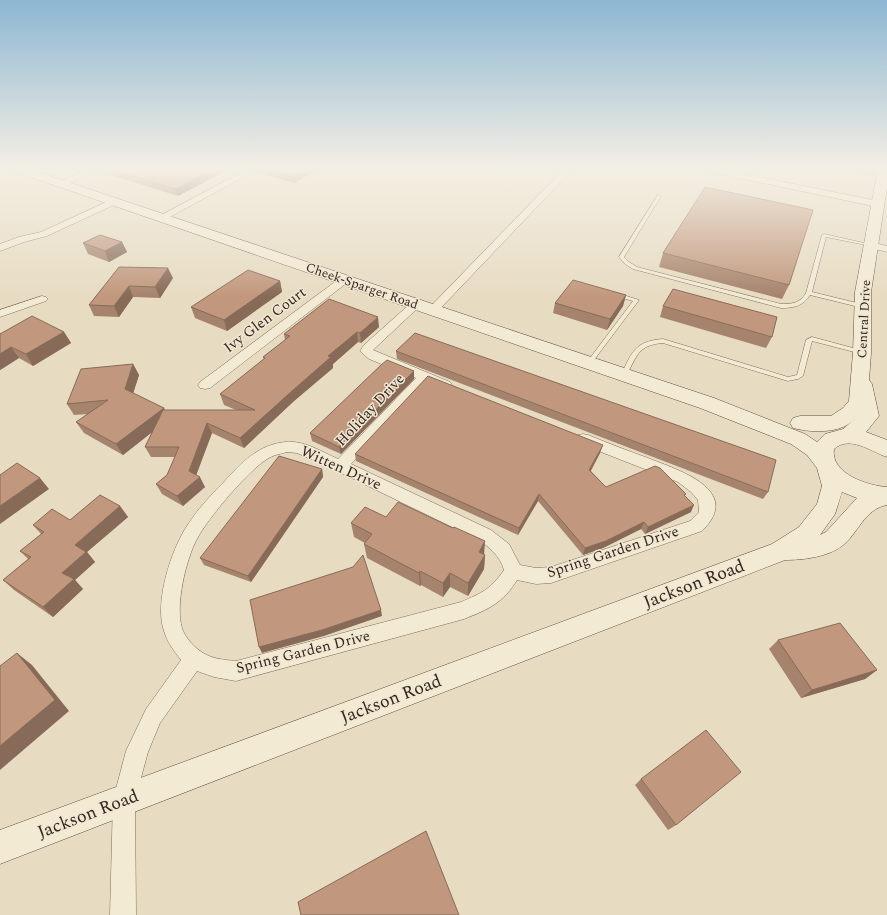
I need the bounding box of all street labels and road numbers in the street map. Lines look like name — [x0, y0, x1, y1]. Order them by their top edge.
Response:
street label: Cheek-Sparger Road — [303, 257, 421, 315]
street label: Central Drive — [852, 279, 876, 359]
street label: Ivy Glen Court — [219, 281, 311, 359]
street label: Holiday Drive — [330, 368, 410, 452]
street label: Witten Drive — [297, 440, 385, 496]
street label: Spring Garden Drive — [544, 520, 682, 584]
street label: Jackson Road — [639, 552, 749, 616]
street label: Spring Garden Drive — [234, 624, 372, 680]
street label: Jackson Road — [336, 667, 446, 731]
street label: Jackson Road — [33, 782, 143, 846]

